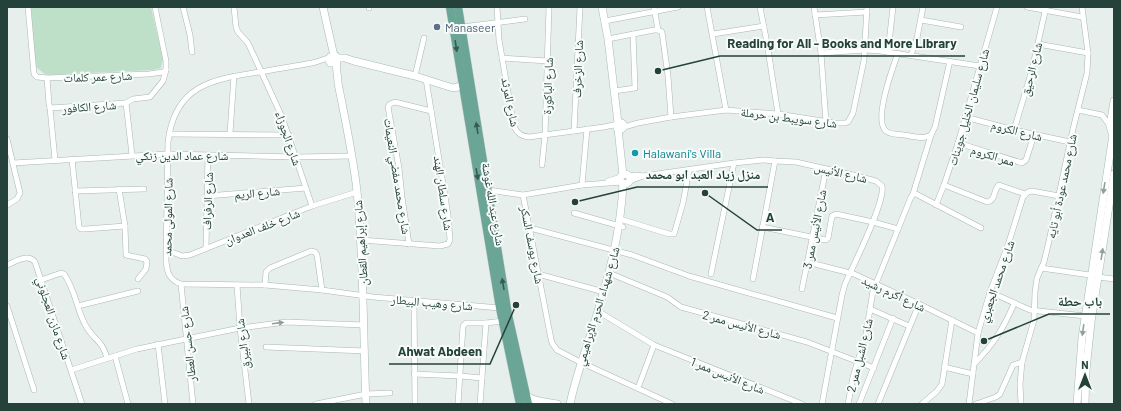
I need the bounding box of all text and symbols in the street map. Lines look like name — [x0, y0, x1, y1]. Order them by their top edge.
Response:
place label: Manaseer — [445, 20, 496, 34]
marker: Manaseer — [432, 22, 442, 32]
callout: Reading for All - Books and More Library — [720, 31, 965, 56]
text: Reading for All - Books and More Library — [727, 35, 957, 51]
one-way arrow — [453, 39, 459, 52]
street label: شارع الزخرف — [569, 40, 587, 98]
street label: شارع الرحيق — [1018, 40, 1046, 98]
street label: شارع سليمان الخليل جوينات — [945, 47, 993, 168]
street label: شارع الباكورة — [539, 57, 557, 115]
street label: شارع عمر كلمات — [63, 68, 133, 86]
street label: شارع المرثد — [497, 76, 523, 128]
street label: شارع الكافور — [60, 97, 117, 117]
street label: شارع سويبط بن حرملة — [740, 104, 838, 132]
street label: شارع الجوزاء — [271, 109, 305, 168]
street label: شارع محمد مفضي النعيمات — [378, 117, 414, 236]
street label: شارع الكروم — [989, 117, 1044, 145]
one-way arrow — [474, 122, 480, 134]
street label: شارع محمد عودة أبو تايه — [1043, 132, 1081, 240]
street label: ممر الكروم — [969, 142, 1017, 170]
place label: Halawani's Villa — [643, 146, 721, 160]
street label: شارع عماد الدين زنكي — [136, 148, 229, 166]
marker: Halawani's Villa — [630, 148, 640, 158]
street label: شارع سلطان الهند — [430, 155, 456, 232]
street label: شارع الأنيس — [813, 159, 869, 187]
street label: شارع عبد الله غوشة — [478, 161, 508, 247]
callout: منزل زياد العبد ابو محمد — [637, 162, 768, 187]
text: منزل زياد العبد ابو محمد — [646, 166, 760, 182]
one-way arrow — [474, 168, 480, 180]
street label: شارع الرفراف — [199, 171, 217, 230]
street label: شارع المولى محمد — [159, 178, 177, 256]
one-way arrow — [1101, 182, 1107, 194]
street label: شارع الريم — [234, 183, 281, 203]
street label: شارع الأنيس ممر 3 — [799, 188, 831, 270]
street label: شارع إبراهيم القطان — [350, 199, 372, 286]
street label: شارع يوسف السكر — [516, 204, 547, 285]
street label: شارع خلف العدوان — [222, 205, 302, 249]
callout: A — [757, 205, 782, 230]
text: A — [766, 209, 775, 225]
street label: شارع محمد الجعبري — [975, 238, 1020, 325]
street label: شارع شهداء الحرم الإبراهيمي — [572, 245, 626, 369]
one-way arrow — [1099, 248, 1105, 260]
street label: شارع أكرم رشيد — [859, 272, 928, 316]
street label: شارع مازن العجلوني — [30, 275, 74, 363]
one-way arrow — [500, 277, 506, 290]
callout: باب حطة — [1049, 289, 1110, 314]
street label: شارع وهيب البيطار — [389, 291, 474, 315]
text: باب حطة — [1058, 293, 1102, 309]
street label: شارع حسن العطار — [176, 305, 200, 383]
street label: شارع الأنيس ممر 2 — [701, 307, 783, 343]
street label: شارع الشبل ممر 2 — [843, 316, 877, 394]
street label: شارع البيرق — [232, 317, 254, 370]
one-way arrow — [272, 320, 285, 326]
one-way arrow — [1080, 324, 1086, 336]
callout: Ahwat Abdeen — [389, 339, 490, 364]
text: Ahwat Abdeen — [398, 343, 482, 359]
street label: شارع الأنيس ممر 1 — [688, 354, 767, 398]
north arrow — [1065, 355, 1105, 395]
text: N — [1081, 358, 1089, 371]

